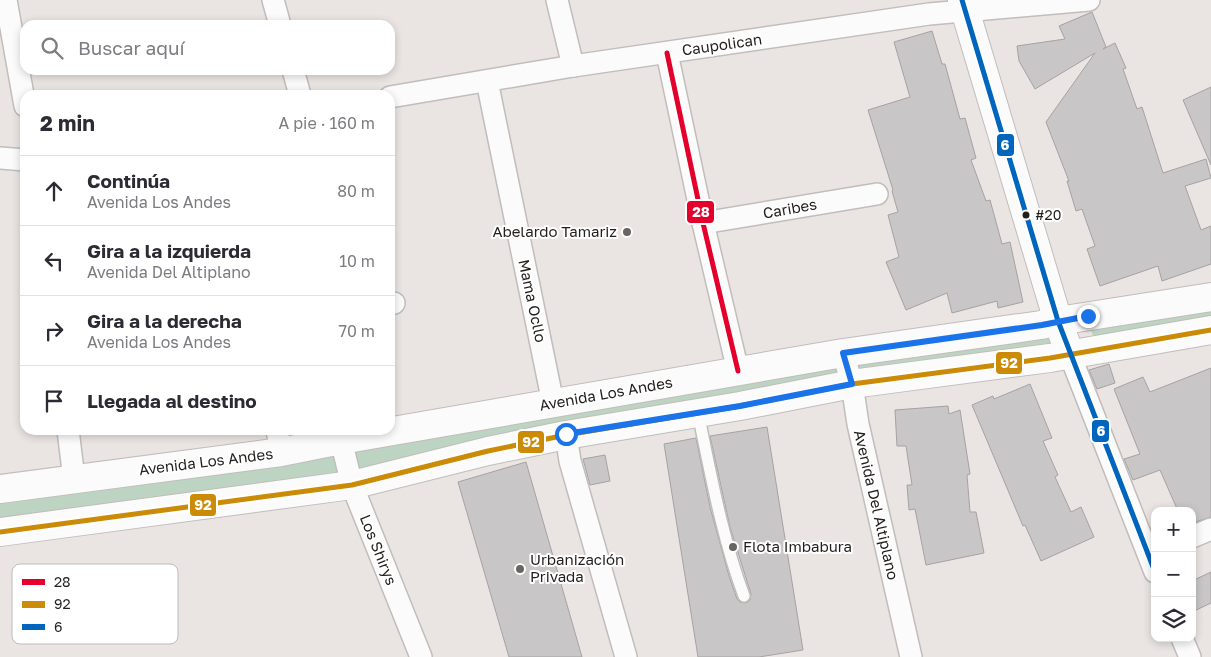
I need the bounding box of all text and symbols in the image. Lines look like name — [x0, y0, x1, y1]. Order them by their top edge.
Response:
search box — [20, 20, 395, 75]
street label: Caupolican — [681, 29, 763, 59]
icon: search — [38, 34, 66, 62]
text: Buscar aquí — [78, 36, 185, 59]
text: 2 min — [40, 110, 95, 136]
text: A pie · 160 m — [279, 113, 375, 133]
line badge: 6 — [996, 133, 1015, 157]
text: 6 — [1001, 136, 1010, 153]
text: Continúa — [87, 169, 170, 192]
icon: ahead — [40, 177, 68, 205]
text: 80 m — [337, 181, 375, 201]
text: Avenida Los Andes — [87, 192, 231, 212]
street label: Caribes — [761, 194, 818, 222]
line badge: 28 — [686, 200, 715, 224]
text: 28 — [692, 203, 710, 220]
place label: #20 — [1035, 206, 1061, 223]
marker: #20 — [1021, 210, 1031, 220]
place label: Abelardo Tamariz — [492, 222, 617, 240]
marker: Abelardo Tamariz — [621, 226, 633, 238]
text: Gira a la izquierda — [87, 239, 251, 262]
icon: left — [40, 247, 68, 275]
text: 10 m — [339, 251, 375, 271]
street label: Mama Ocllo — [515, 258, 551, 344]
text: Avenida Del Altiplano — [87, 262, 251, 282]
route end — [1077, 305, 1100, 328]
text: Gira a la derecha — [87, 309, 242, 332]
icon: right — [40, 317, 68, 345]
text: 70 m — [338, 321, 375, 341]
text: Avenida Los Andes — [87, 332, 231, 352]
line badge: 92 — [995, 351, 1023, 375]
text: 92 — [1000, 354, 1018, 371]
street label: Avenida Los Andes — [538, 372, 674, 414]
icon: arrive — [40, 387, 68, 415]
text: Llegada al destino — [87, 389, 257, 412]
line badge: 6 — [1091, 419, 1110, 443]
text: 6 — [1097, 422, 1106, 439]
route start — [555, 423, 578, 446]
street label: Avenida Del Altiplano — [851, 428, 903, 582]
line badge: 92 — [517, 430, 545, 454]
text: 92 — [522, 433, 540, 450]
street label: Avenida Los Andes — [138, 444, 274, 478]
line badge: 92 — [189, 493, 217, 517]
text: 92 — [194, 496, 212, 513]
map controls — [1151, 507, 1196, 642]
button: + — [1151, 507, 1196, 552]
street label: Los Shirys — [357, 512, 401, 588]
place label: Flota Imbabura — [743, 537, 852, 555]
marker: Flota Imbabura — [727, 541, 739, 553]
place label: Urbanización Privada — [530, 550, 624, 585]
button: − — [1151, 552, 1196, 597]
marker: Urbanización Privada — [514, 563, 526, 575]
legend — [12, 564, 178, 644]
text: 28 — [54, 573, 71, 590]
text: 92 — [54, 595, 71, 612]
button: layers — [1151, 597, 1196, 642]
text: 6 — [54, 618, 62, 635]

